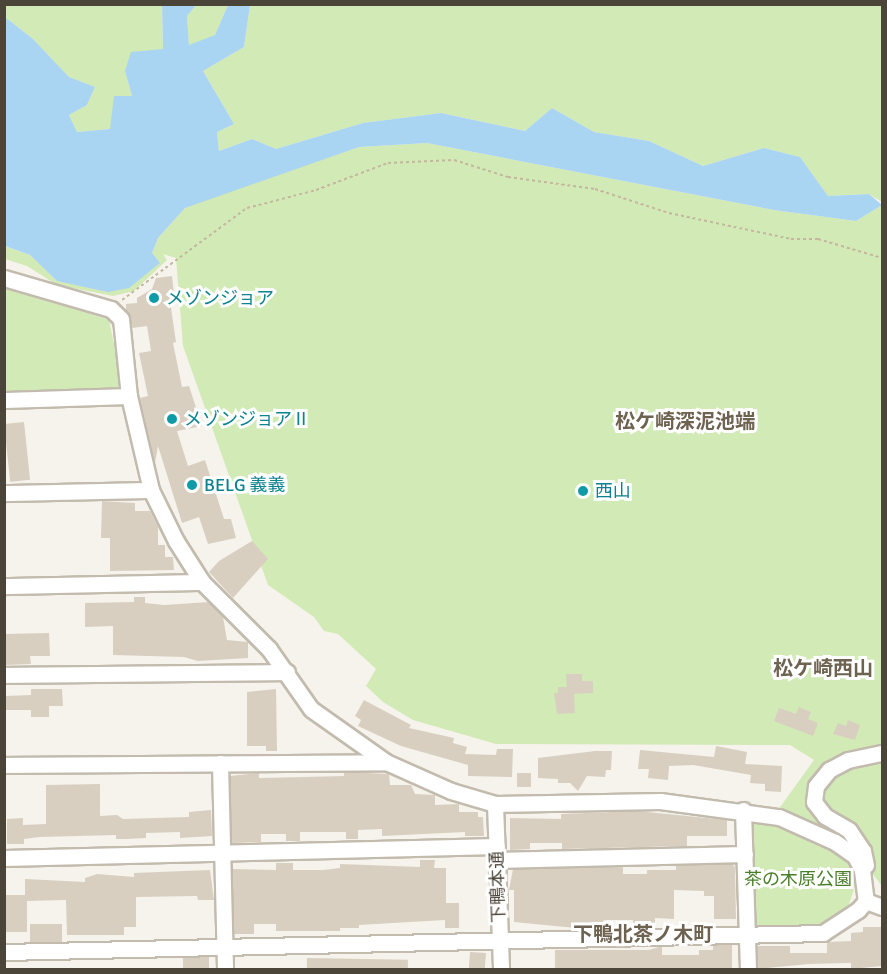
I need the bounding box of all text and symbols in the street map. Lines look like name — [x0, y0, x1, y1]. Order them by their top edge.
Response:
place label: メゾンジョア — [166, 287, 274, 309]
marker: メゾンジョア — [147, 291, 161, 305]
place label: メゾンジョアⅡ — [184, 408, 310, 430]
district label: 松ケ崎深泥池端 — [615, 409, 755, 433]
marker: メゾンジョアⅡ — [165, 412, 179, 426]
place label: BELG 義義 — [204, 474, 286, 496]
marker: BELG 義義 — [185, 478, 199, 492]
place label: 西山 — [595, 480, 631, 502]
marker: 西山 — [576, 484, 590, 498]
district label: 松ケ崎西山 — [773, 656, 873, 680]
street label: 下鴨本通 — [486, 851, 510, 923]
park label: 茶の木原公園 — [744, 868, 852, 890]
district label: 下鴨北茶ノ木町 — [573, 922, 713, 946]

